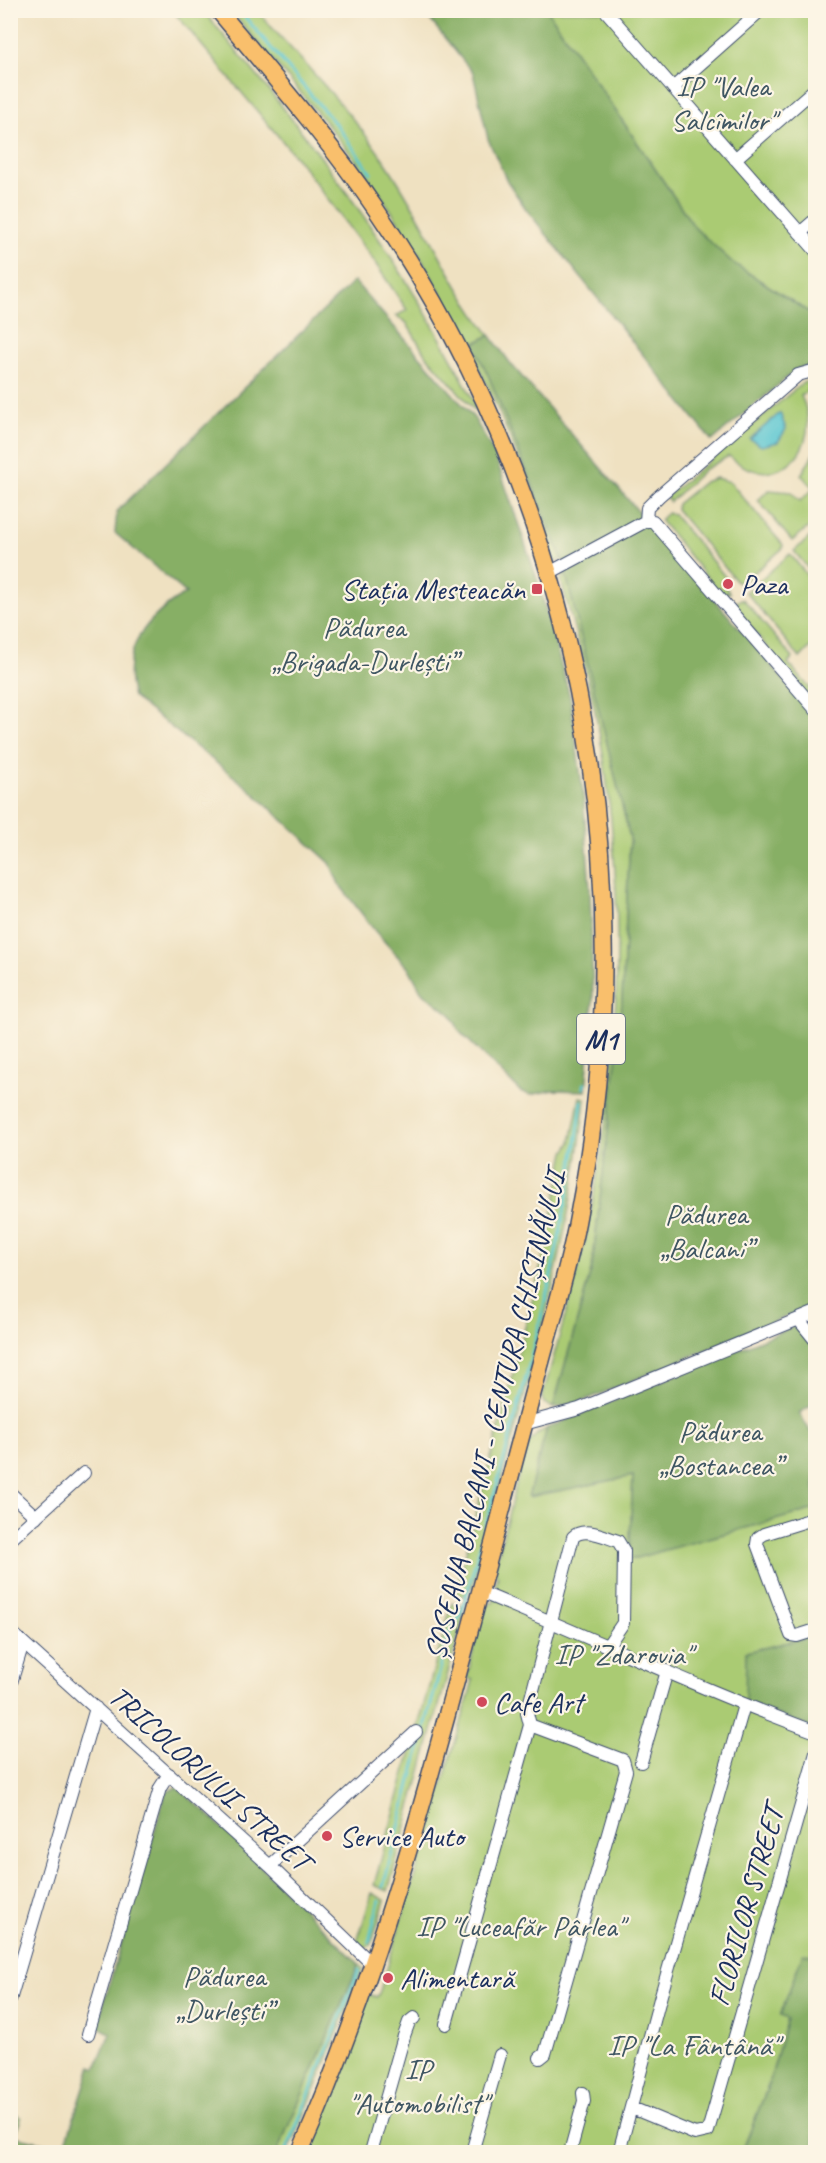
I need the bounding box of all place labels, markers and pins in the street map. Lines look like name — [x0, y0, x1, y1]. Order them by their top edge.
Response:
place label: Paza — [740, 565, 789, 603]
place label: Stația Mesteacăn — [341, 570, 526, 608]
marker: Paza — [721, 577, 735, 591]
marker: Stația Mesteacăn — [530, 582, 544, 596]
place label: Cafe Art — [494, 1683, 587, 1721]
marker: Cafe Art — [475, 1695, 489, 1709]
place label: Service Auto — [339, 1817, 467, 1855]
marker: Service Auto — [320, 1829, 334, 1843]
place label: Alimentară — [400, 1959, 516, 1997]
marker: Alimentară — [381, 1971, 395, 1985]

